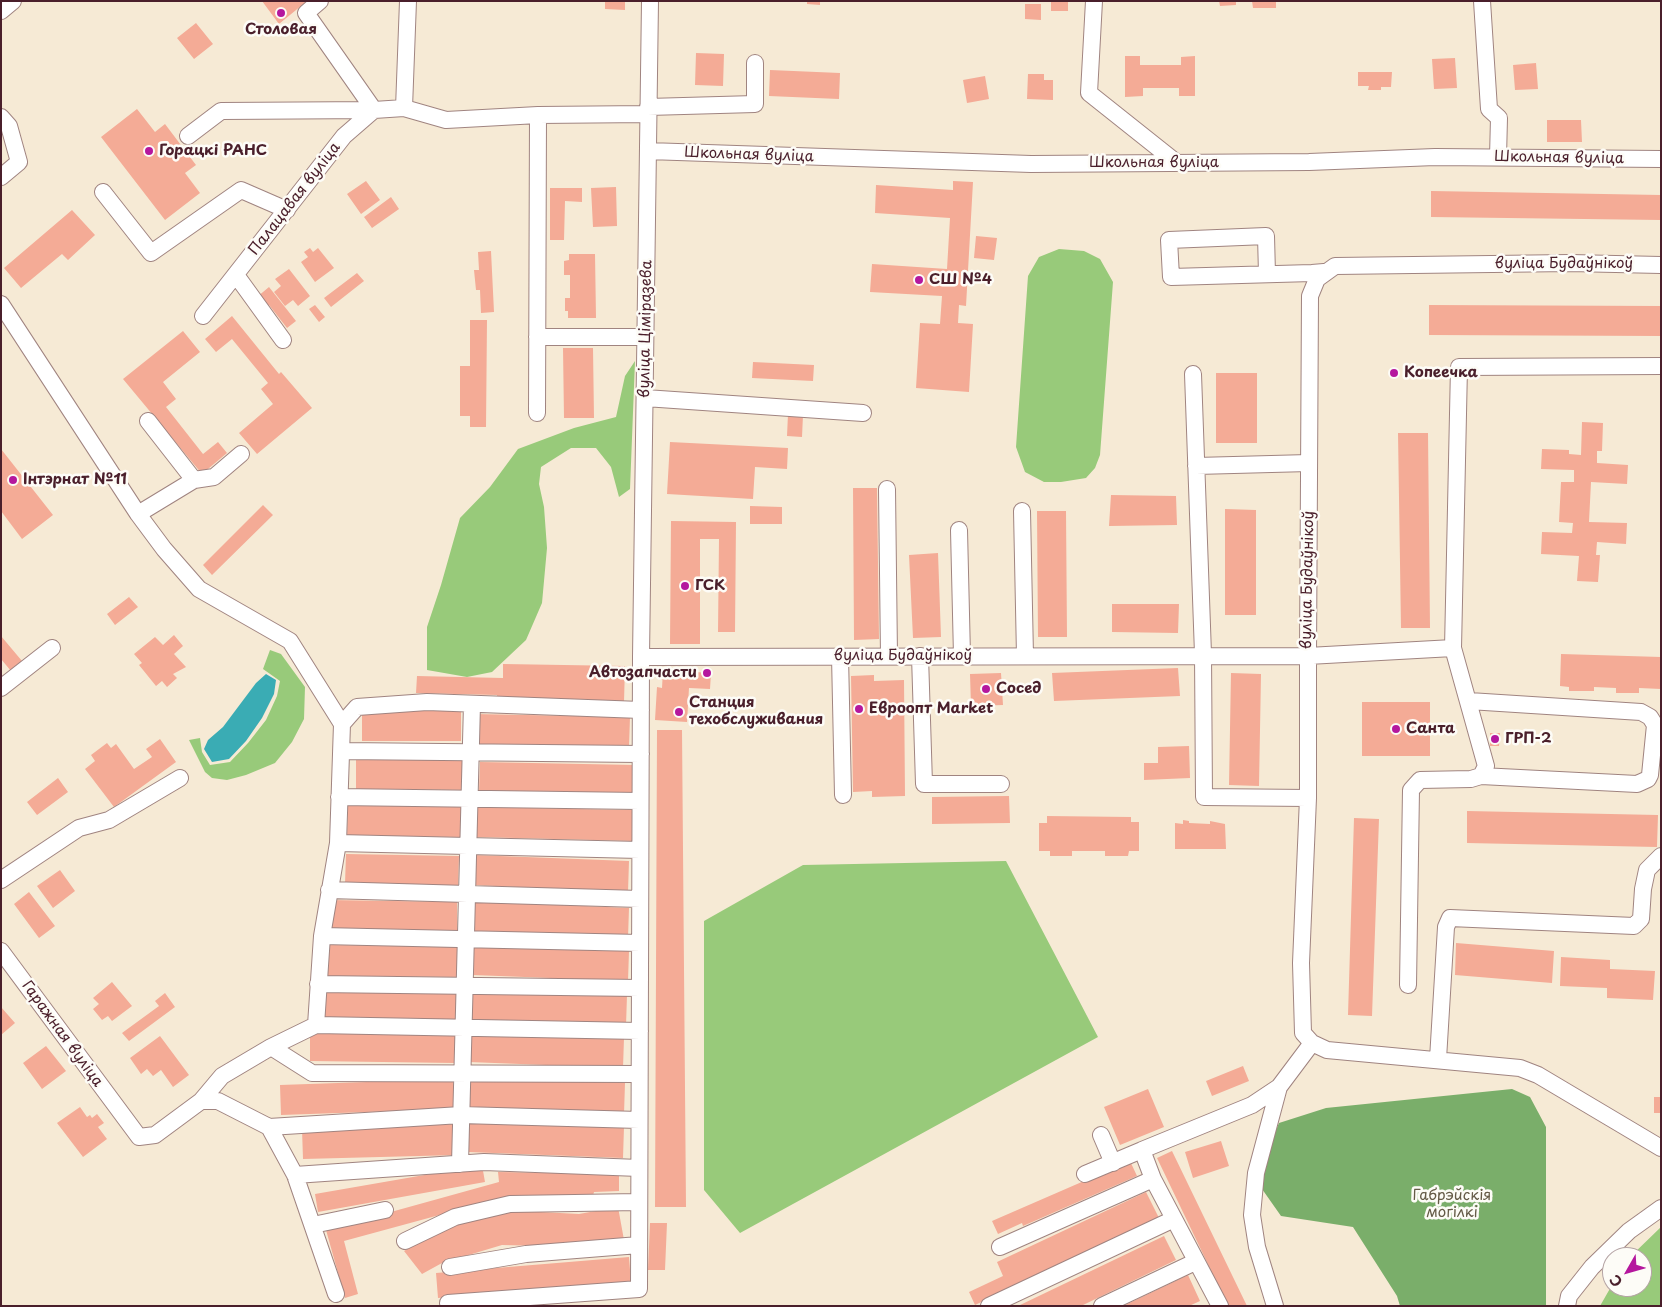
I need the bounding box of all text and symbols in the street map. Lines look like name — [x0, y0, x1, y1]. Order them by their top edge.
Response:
marker: Столовая — [275, 7, 287, 19]
place label: Столовая — [245, 21, 317, 39]
street label: Палацавая вуліца — [245, 139, 345, 259]
place label: Горацкі РАНС — [159, 142, 267, 160]
street label: Школьная вуліца — [684, 144, 814, 166]
marker: Горацкі РАНС — [143, 145, 155, 157]
street label: Школьная вуліца — [1494, 148, 1624, 168]
street label: Школьная вуліца — [1089, 154, 1219, 172]
street label: вуліца Будаўнікоў — [1495, 255, 1633, 273]
street label: вуліца Ціміразева — [636, 260, 656, 398]
place label: СШ №4 — [929, 271, 992, 289]
marker: СШ №4 — [913, 274, 925, 286]
place label: Копеечка — [1404, 364, 1478, 382]
marker: Копеечка — [1388, 367, 1400, 379]
place label: Інтэрнат №11 — [23, 471, 127, 489]
marker: Інтэрнат №11 — [7, 474, 19, 486]
street label: вуліца Будаўнікоў — [1298, 511, 1318, 649]
place label: ГСК — [695, 577, 725, 595]
marker: ГСК — [679, 580, 691, 592]
street label: вуліца Будаўнікоў — [834, 647, 972, 665]
place label: Автозапчасти — [589, 664, 697, 682]
marker: Автозапчасти — [701, 667, 713, 679]
place label: Сосед — [996, 680, 1041, 698]
marker: Сосед — [980, 683, 992, 695]
place label: Станция техобслуживания — [689, 694, 823, 729]
place label: Евроопт Market — [869, 700, 993, 718]
marker: Евроопт Market — [853, 703, 865, 715]
marker: Станция техобслуживания — [673, 706, 685, 718]
place label: Санта — [1406, 720, 1455, 738]
marker: Санта — [1390, 723, 1402, 735]
place label: ГРП-2 — [1505, 730, 1551, 748]
marker: ГРП-2 — [1489, 733, 1501, 745]
street label: Гаражная вуліца — [17, 977, 107, 1091]
park label: Габрэйскія могілкі — [1413, 1187, 1491, 1222]
north arrow — [1602, 1247, 1652, 1297]
text: С — [1604, 1270, 1627, 1292]

